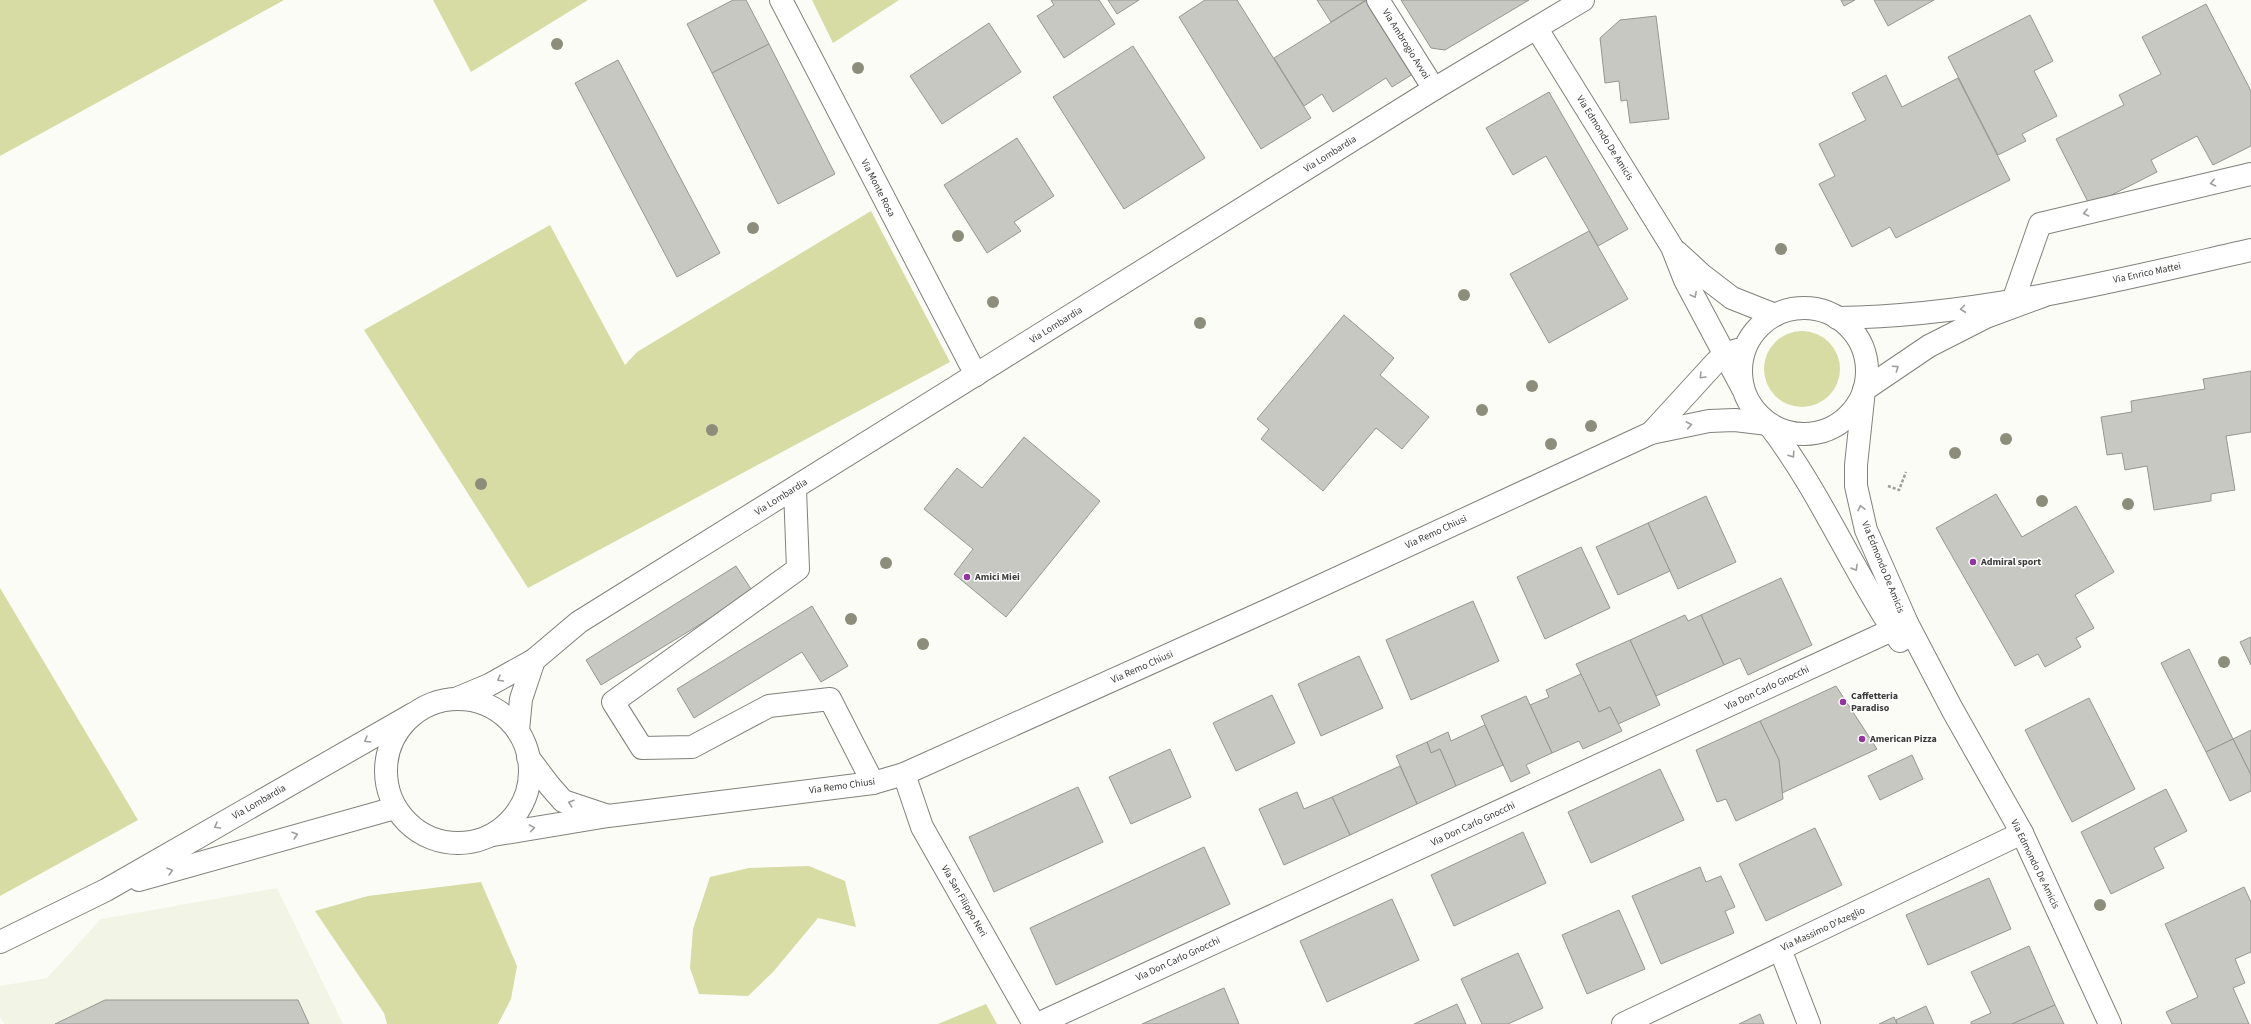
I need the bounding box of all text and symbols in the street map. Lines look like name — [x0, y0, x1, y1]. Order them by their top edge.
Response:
street label: Via Ambrogio Avvoi — [1379, 6, 1433, 82]
street label: Via Edmondo De Amicis — [1573, 93, 1637, 183]
street label: Via Lombardia — [1301, 132, 1359, 176]
street label: Via Monte Rosa — [857, 157, 899, 219]
one-way arrow — [2210, 179, 2216, 187]
one-way arrow — [2083, 208, 2090, 217]
street label: Via Enrico Mattei — [2112, 259, 2182, 287]
one-way arrow — [1689, 291, 1696, 298]
street label: Via Lombardia — [1027, 303, 1085, 347]
one-way arrow — [1960, 304, 1966, 313]
one-way arrow — [1891, 365, 1898, 372]
one-way arrow — [1700, 371, 1707, 378]
one-way arrow — [1686, 421, 1692, 429]
one-way arrow — [1787, 451, 1795, 458]
street label: Via Lombardia — [752, 475, 810, 519]
one-way arrow — [1857, 505, 1865, 511]
street label: Via Remo Chiusi — [1403, 512, 1469, 552]
street label: Via Edmondo De Amicis — [1858, 519, 1908, 615]
place label: Admiral sport — [1980, 555, 2041, 569]
marker: Admiral sport — [1968, 557, 1978, 567]
one-way arrow — [1851, 564, 1858, 572]
place label: Amici Miei — [974, 570, 1020, 584]
marker: Amici Miei — [962, 572, 972, 582]
street label: Via Remo Chiusi — [1109, 647, 1175, 687]
street label: Via Don Carlo Gnocchi — [1722, 662, 1812, 714]
one-way arrow — [497, 675, 504, 682]
place label: Caffetteria Paradiso — [1851, 689, 1898, 715]
marker: Caffetteria Paradiso — [1838, 697, 1848, 707]
place label: American Pizza — [1869, 732, 1937, 746]
marker: American Pizza — [1857, 734, 1867, 744]
one-way arrow — [364, 736, 371, 743]
street label: Via Remo Chiusi — [808, 774, 876, 798]
street label: Via Lombardia — [230, 781, 288, 823]
street label: Via Don Carlo Gnocchi — [1428, 798, 1518, 850]
one-way arrow — [568, 800, 575, 808]
street label: Via Edmondo De Amicis — [2007, 817, 2063, 911]
one-way arrow — [214, 821, 221, 828]
one-way arrow — [529, 825, 535, 833]
one-way arrow — [291, 831, 298, 840]
street label: Via San Filippo Neri — [938, 863, 990, 939]
one-way arrow — [166, 867, 173, 876]
street label: Via Massimo D'Azeglio — [1779, 903, 1867, 955]
street label: Via Don Carlo Gnocchi — [1133, 933, 1223, 985]

